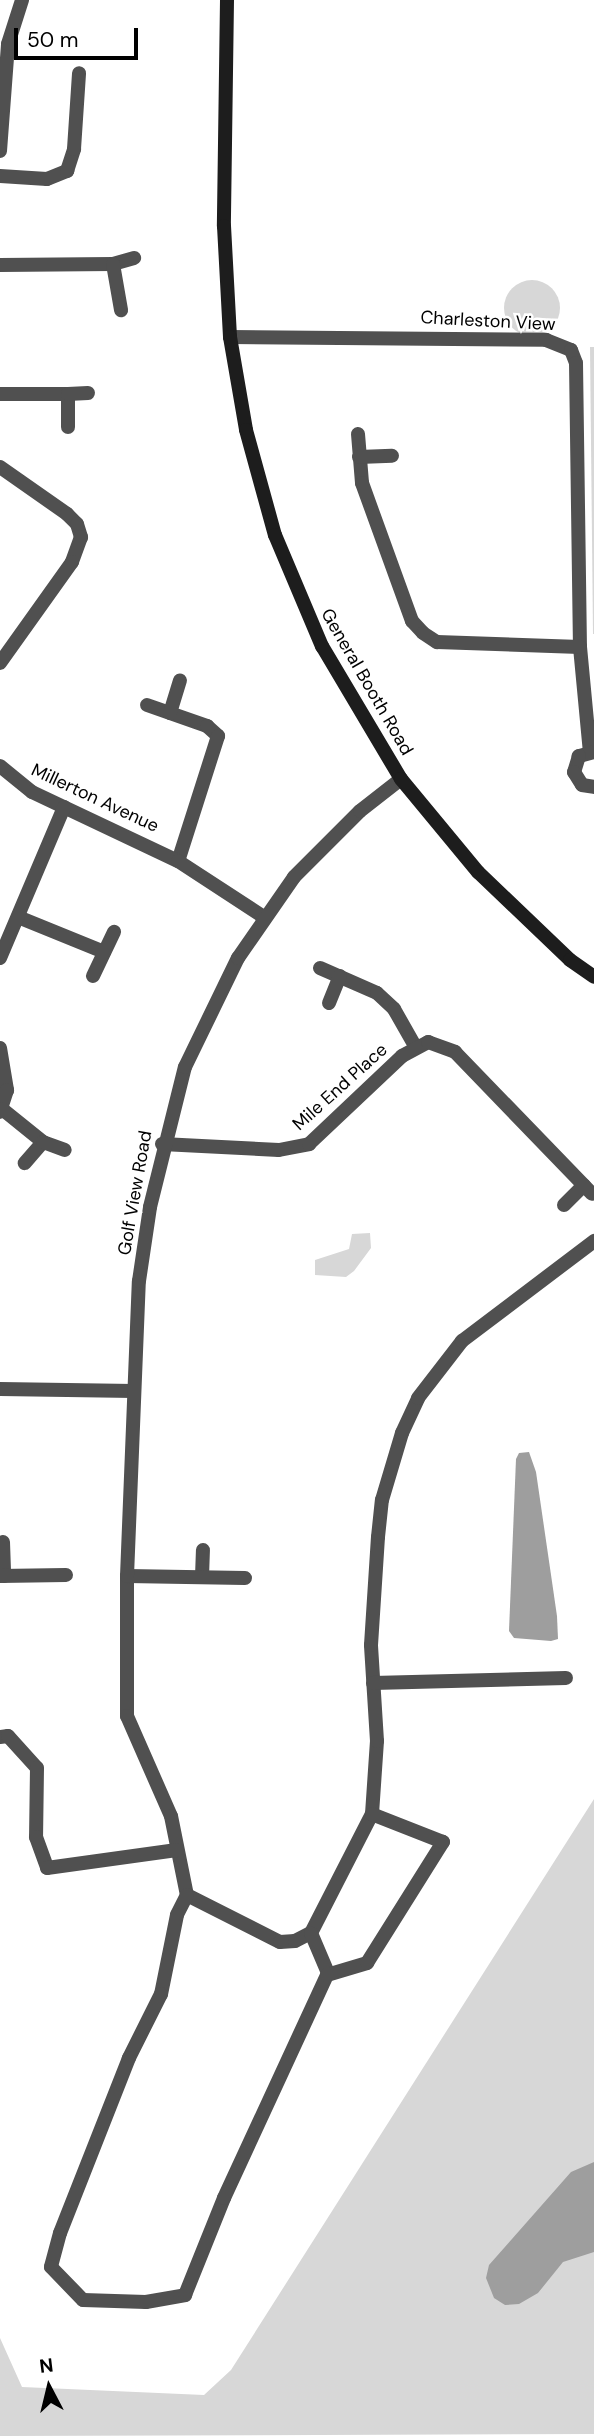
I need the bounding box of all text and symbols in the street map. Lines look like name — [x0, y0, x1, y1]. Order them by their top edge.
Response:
scale bar — [18, 14, 142, 58]
text: 50 m — [27, 26, 78, 54]
street label: Charleston View — [420, 307, 556, 335]
street label: General Booth Road — [316, 605, 418, 759]
street label: Millerton Avenue — [28, 759, 162, 837]
street label: Mile End Place — [288, 1039, 392, 1135]
street label: Golf View Road — [113, 1129, 157, 1257]
north arrow — [14, 2352, 84, 2422]
text: N — [38, 2352, 55, 2379]

